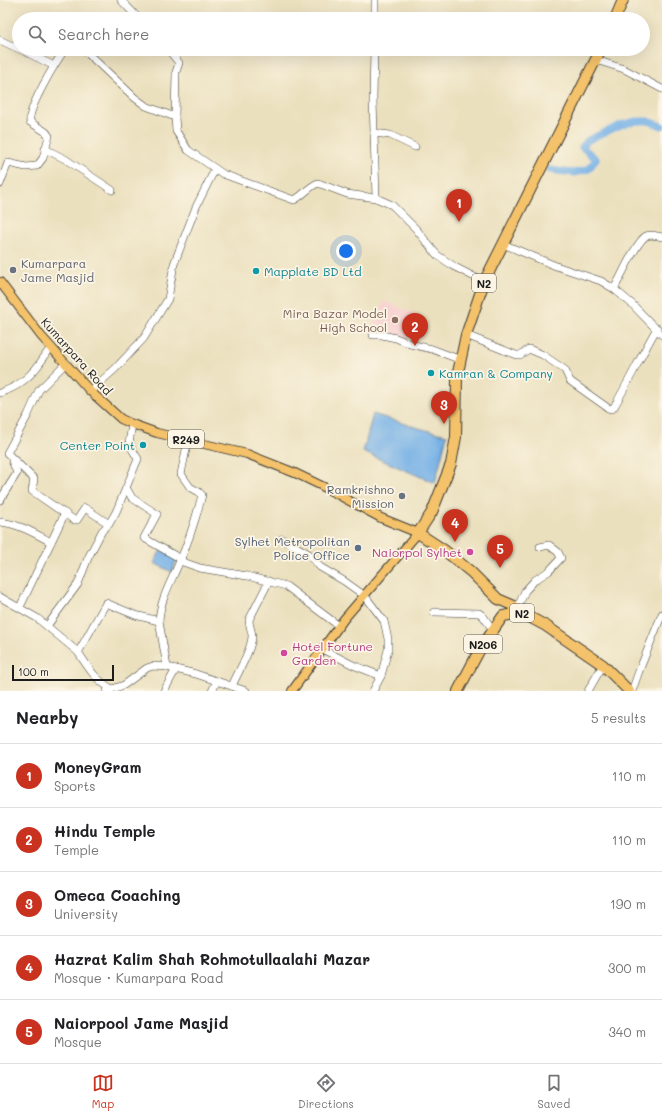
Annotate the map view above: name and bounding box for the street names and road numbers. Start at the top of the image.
road number: N2 [472,274,496,292]
street label: Kumarpara Road [38,314,116,398]
road number: R249 [168,430,204,448]
road number: N2 [510,604,534,622]
road number: N206 [464,635,502,653]

